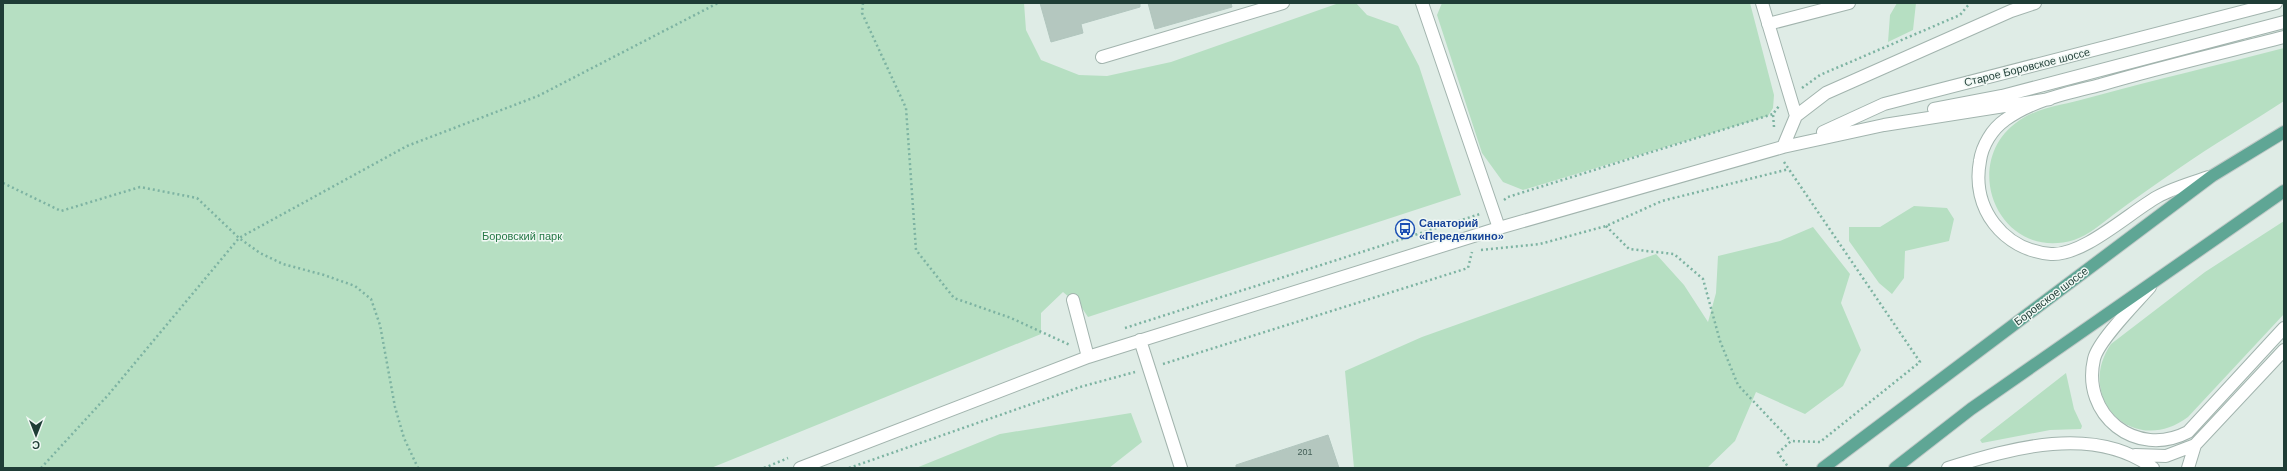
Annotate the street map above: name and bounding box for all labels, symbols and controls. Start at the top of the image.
street label: Старое Боровское шоссе [1963,46,2091,88]
place label: Санаторий «Переделкино» [1419,217,1504,242]
bus stop icon: Санаторий «Переделкино» [1394,218,1416,240]
park label: Боровский парк [482,230,562,242]
street label: Боровское шоссе [2012,264,2090,328]
north arrow [16,415,56,455]
text: С [32,439,40,451]
house number: 201 [1297,447,1313,457]

